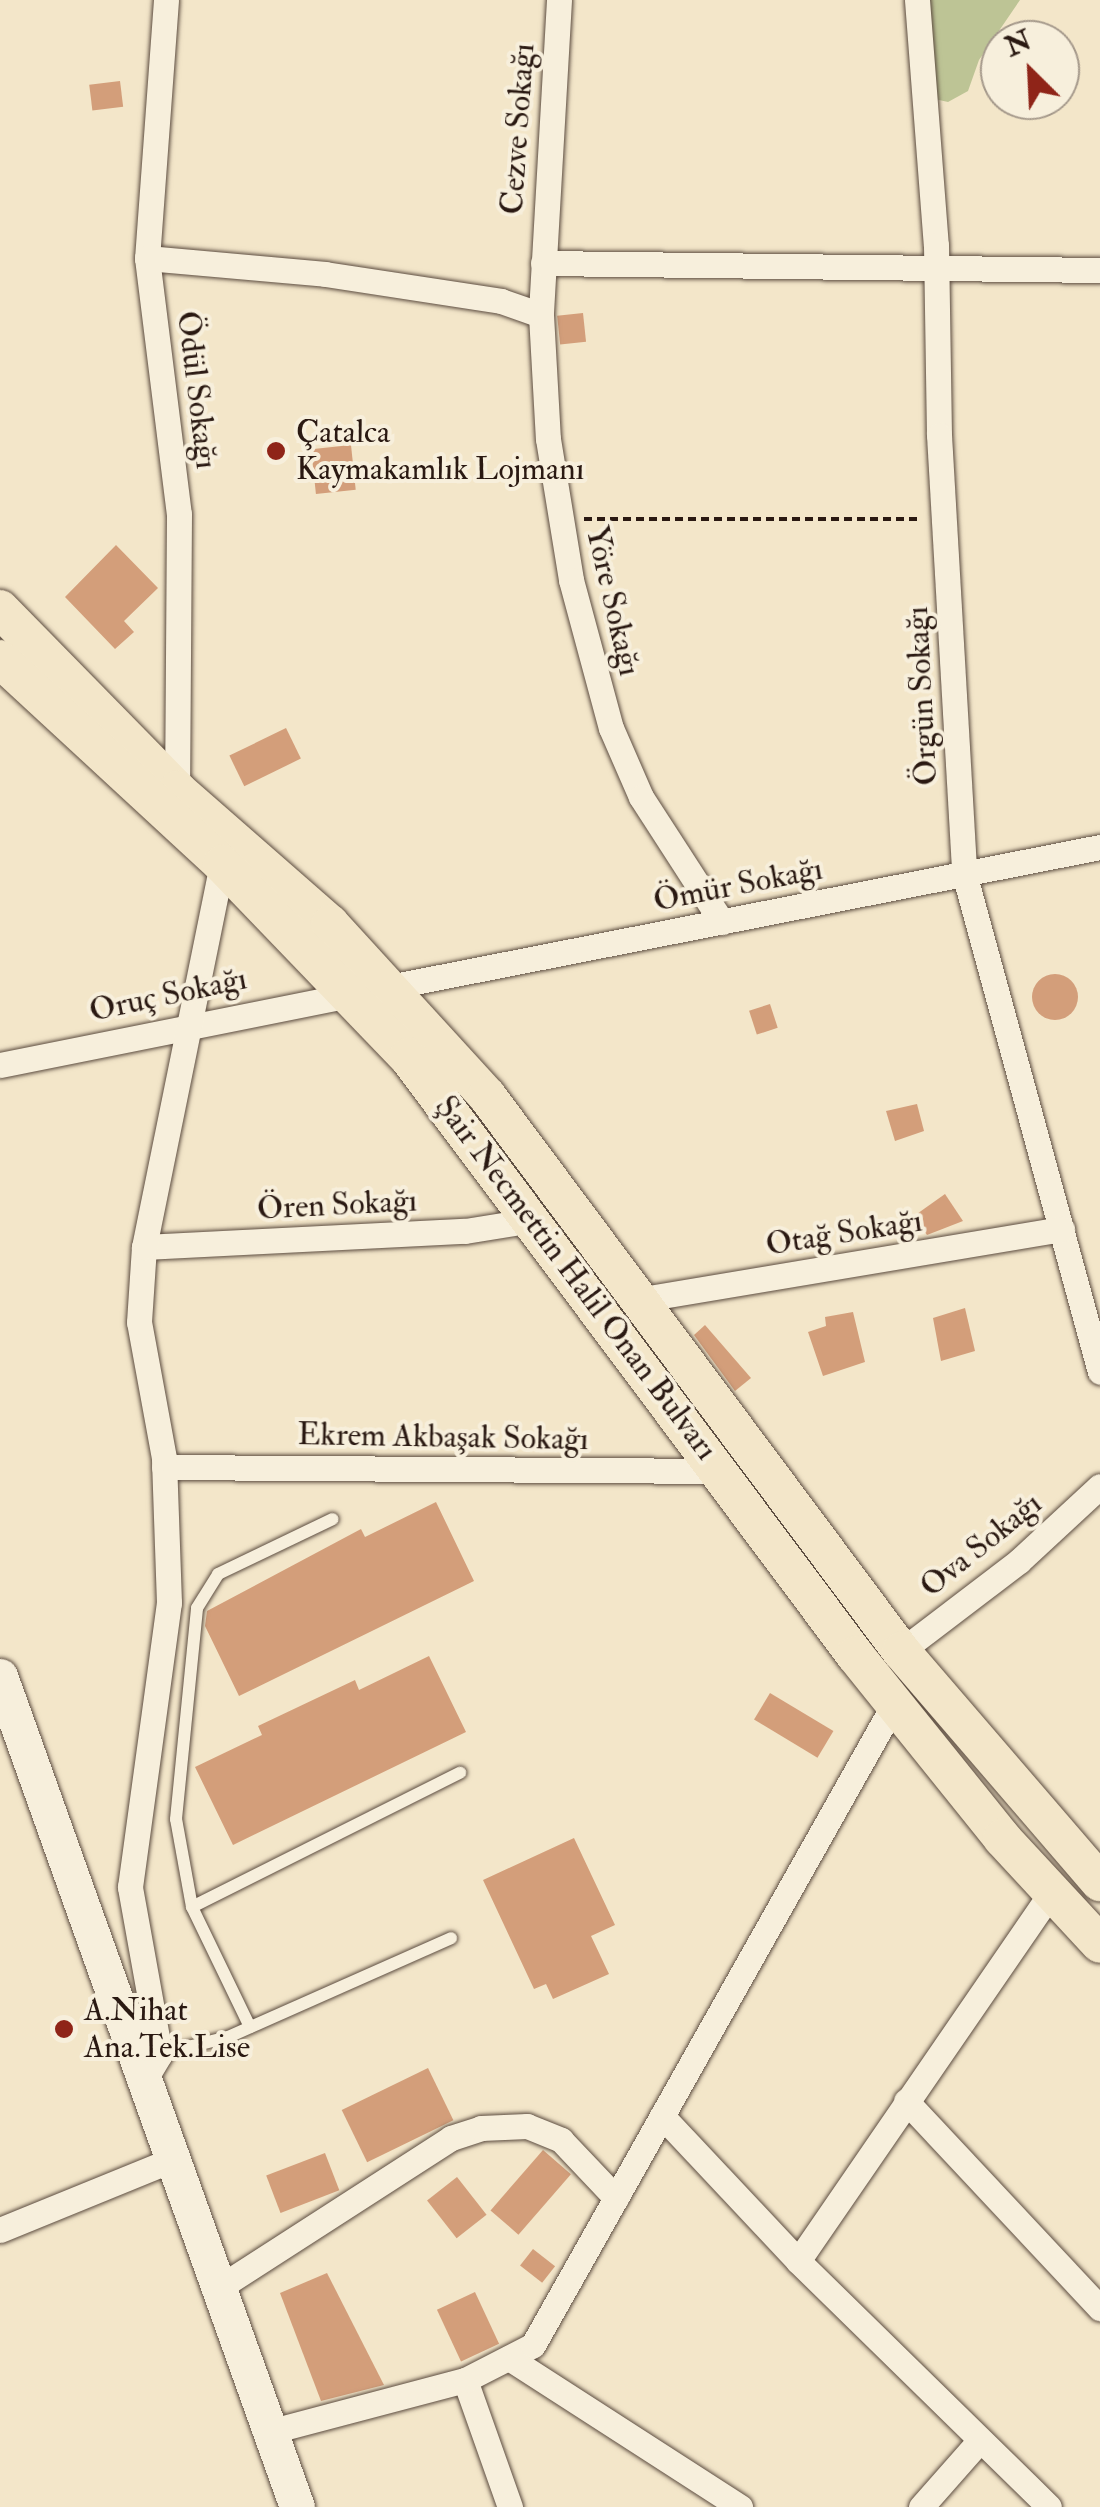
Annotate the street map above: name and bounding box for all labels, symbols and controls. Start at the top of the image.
north arrow [980,20,1080,120]
text: N [1000,23,1037,65]
street label: Cezve Sokağı [493,42,543,216]
street label: Ödül Sokağı [168,309,226,471]
place label: Çatalca Kaymakamlık Lojmanı [296,414,584,489]
marker: Çatalca Kaymakamlık Lojmanı [265,440,287,462]
street label: Yöre Sokağı [577,522,649,680]
street label: Örgün Sokağı [898,606,946,786]
street label: Ömür Sokağı [650,850,826,920]
street label: Oruç Sokağı [86,960,250,1030]
street label: Şair Necmettin Halil Onan Bulvarı [427,1088,725,1468]
street label: Ören Sokağı [256,1182,418,1228]
street label: Otağ Sokağı [763,1202,925,1264]
street label: Ekrem Akbaşak Sokağı [297,1415,589,1459]
street label: Ova Sokağı [913,1484,1049,1606]
place label: A.Nihat Ana.Tek.Lise [84,1992,250,2067]
marker: A.Nihat Ana.Tek.Lise [53,2018,75,2040]

